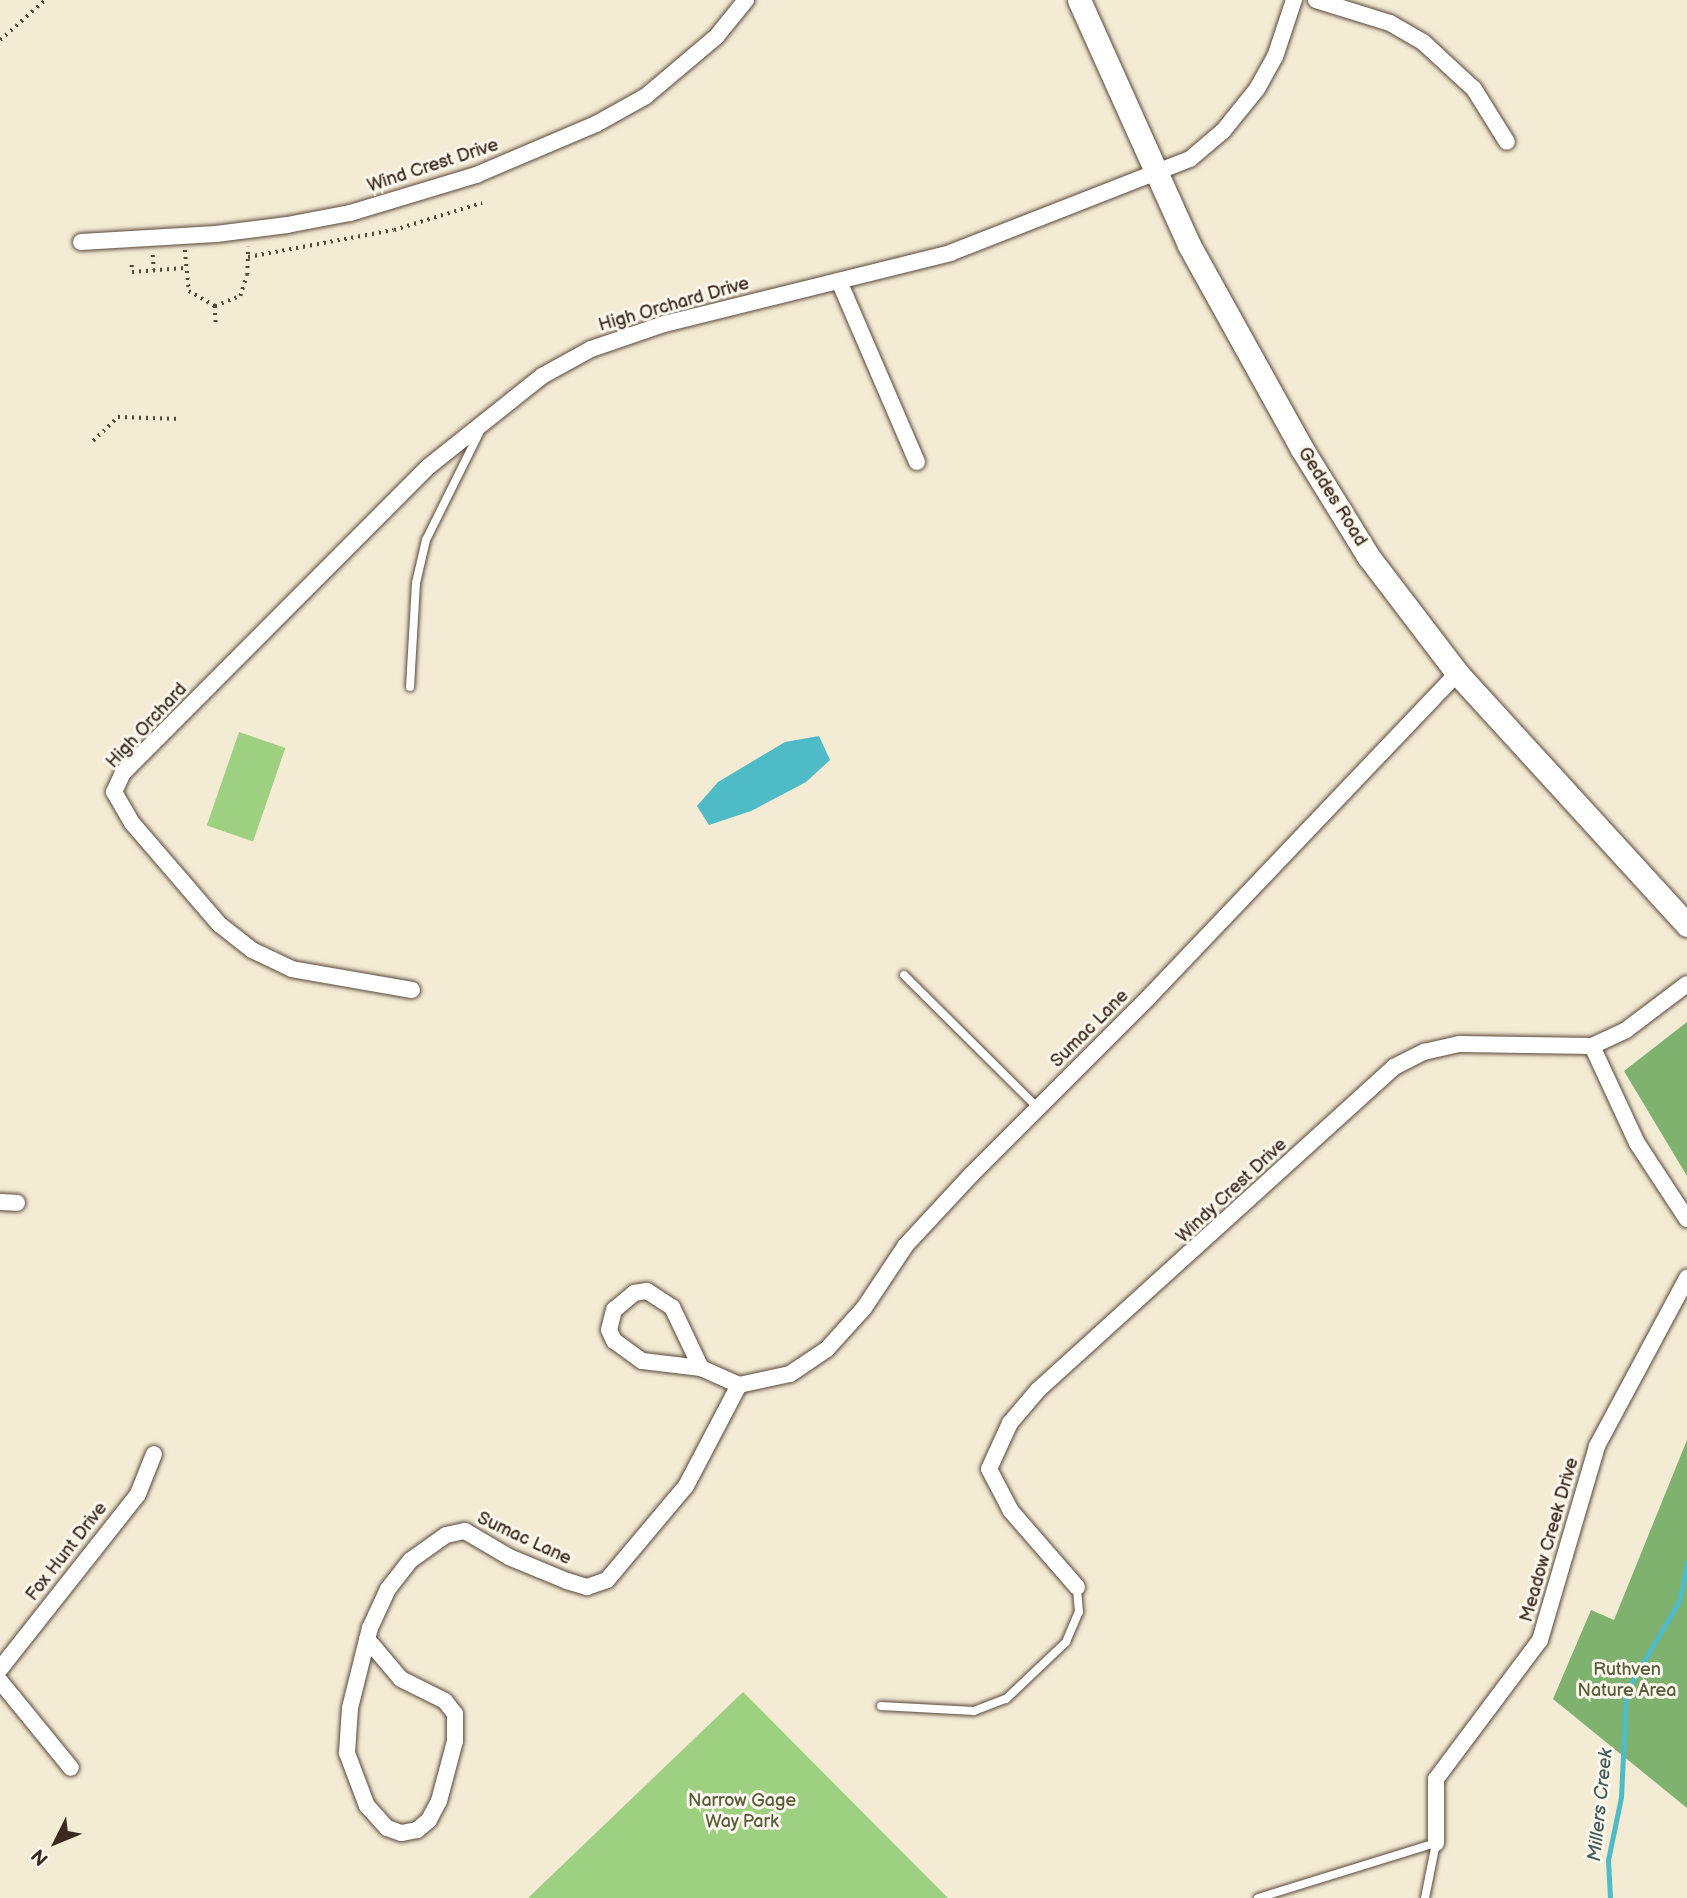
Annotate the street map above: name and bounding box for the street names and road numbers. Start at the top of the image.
street label: Wind Crest Drive [365,135,501,197]
street label: High Orchard Drive [596,273,752,337]
street label: Geddes Road [1293,443,1371,551]
street label: High Orchard [102,679,192,773]
street label: Sumac Lane [1047,986,1133,1072]
street label: Windy Crest Drive [1172,1134,1292,1248]
street label: Meadow Creek Drive [1516,1455,1584,1625]
street label: Fox Hunt Drive [22,1498,112,1606]
street label: Sumac Lane [474,1508,574,1570]

